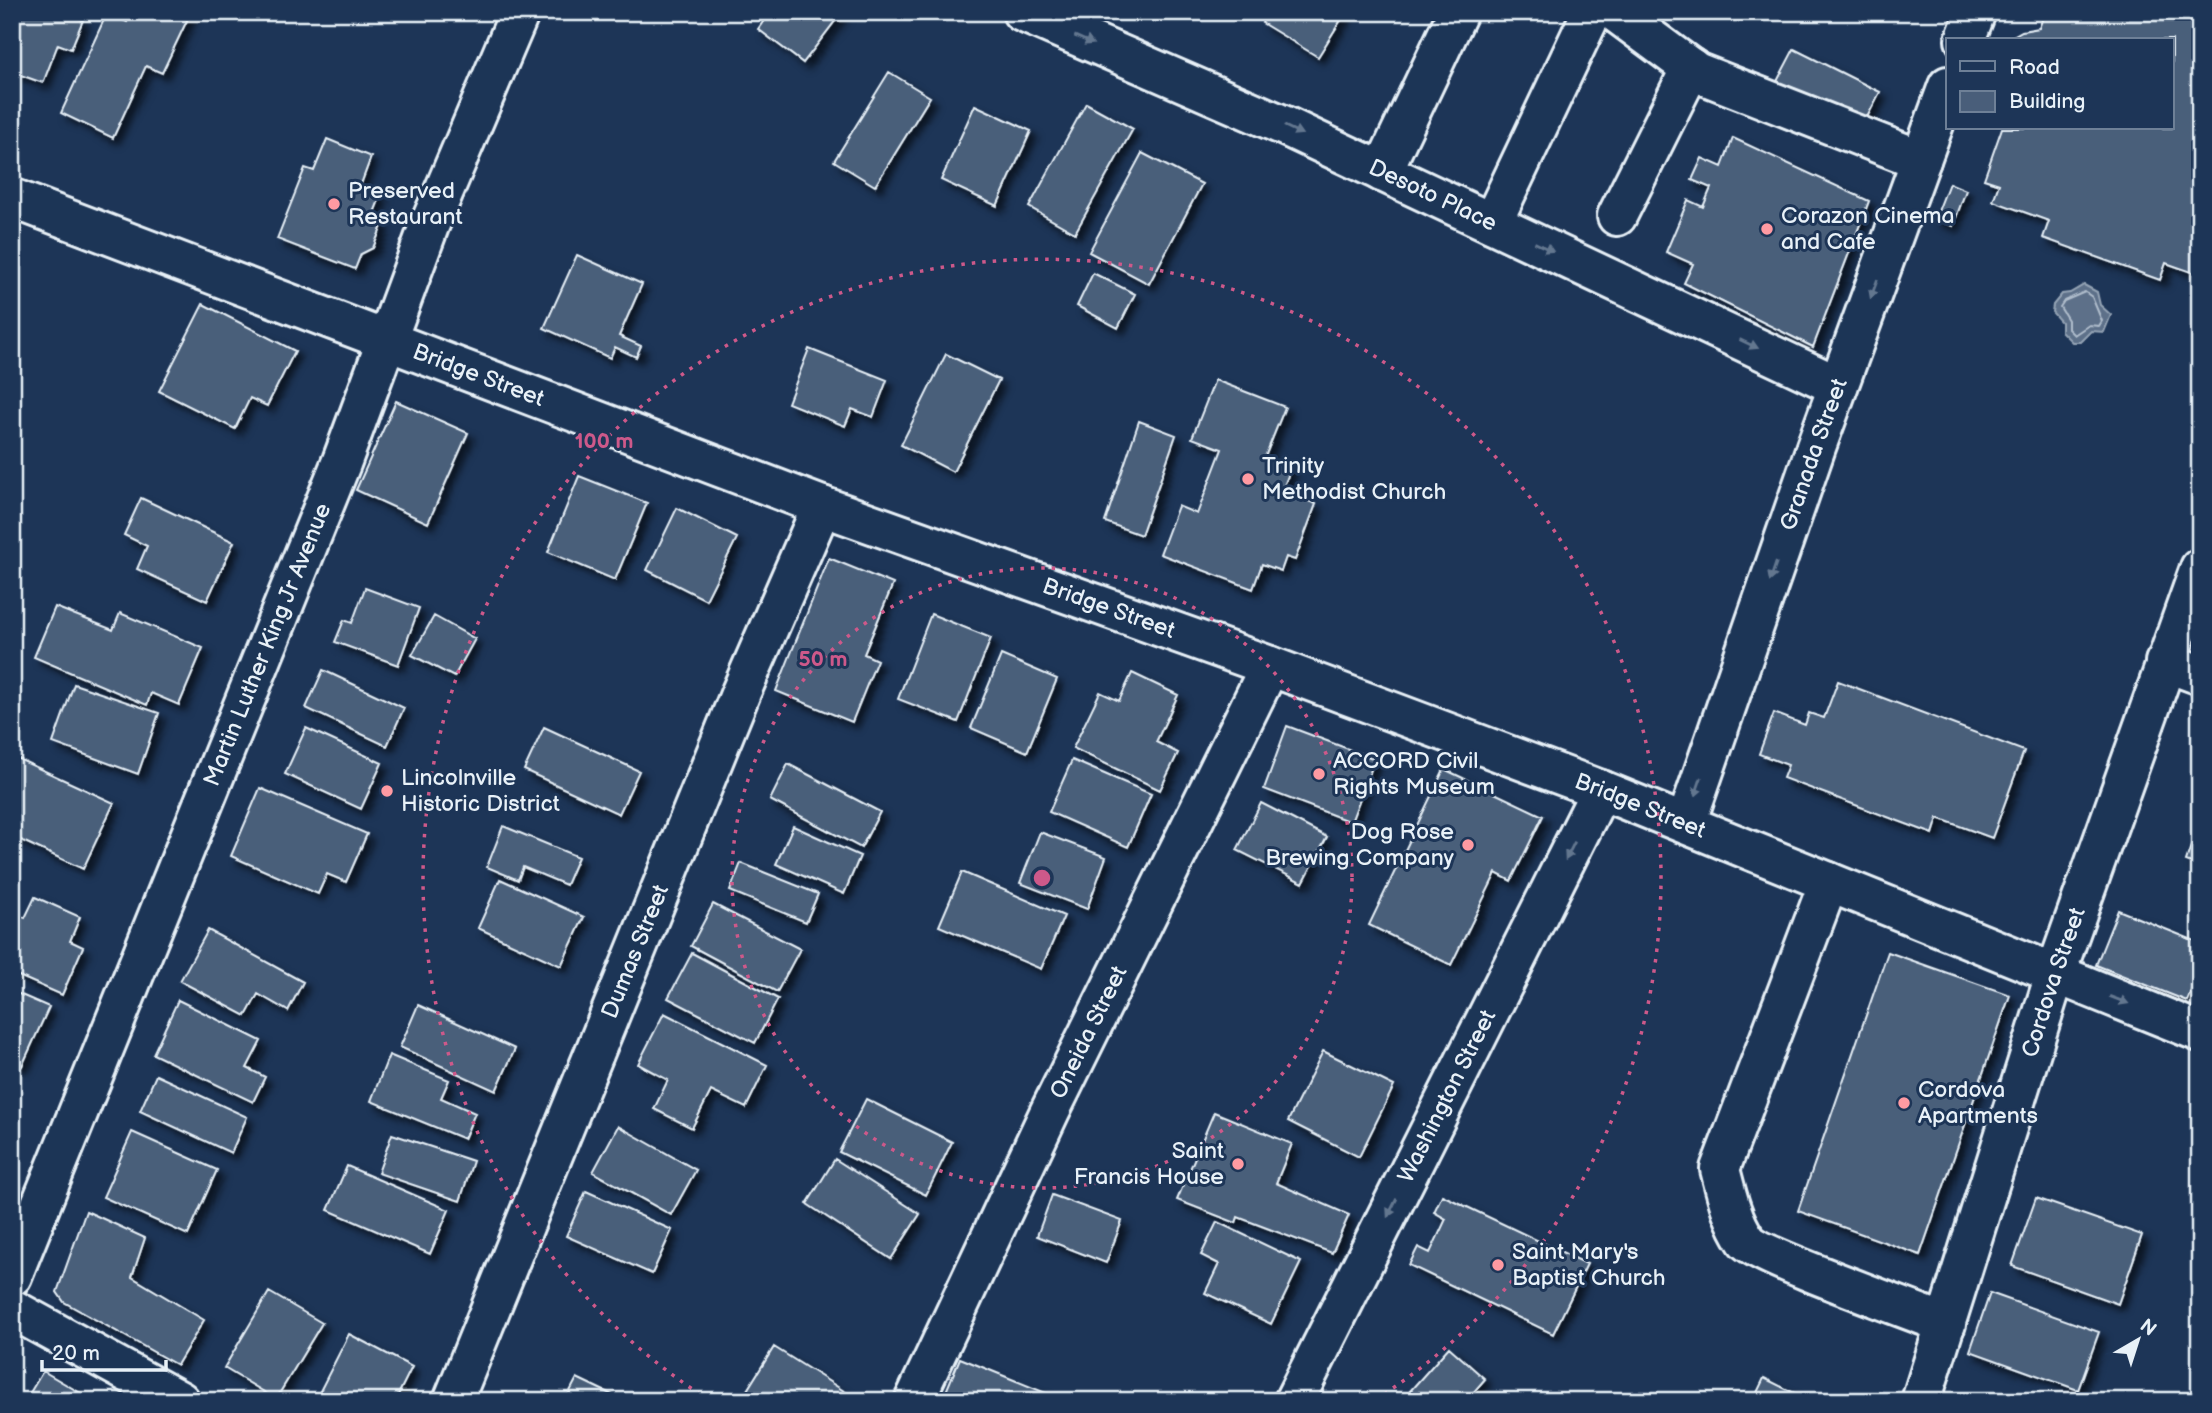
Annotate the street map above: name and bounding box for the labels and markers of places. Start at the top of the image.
place label: Preserved Restaurant [348,177,462,231]
marker: Preserved Restaurant [326,196,342,212]
place label: Corazon Cinema and Cafe [1781,202,1955,256]
marker: Corazon Cinema and Cafe [1759,221,1775,237]
place label: Trinity Methodist Church [1262,452,1446,506]
marker: Trinity Methodist Church [1240,471,1256,487]
place label: ACCORD Civil Rights Museum [1333,747,1495,801]
place label: Lincolnville Historic District [401,764,560,818]
marker: ACCORD Civil Rights Museum [1311,766,1327,782]
marker: Lincolnville Historic District [379,783,395,799]
place label: Dog Rose Brewing Company [1265,818,1455,872]
marker: Dog Rose Brewing Company [1460,837,1476,853]
centre of rings [1030,866,1054,890]
place label: Cordova Apartments [1918,1076,2038,1130]
marker: Cordova Apartments [1896,1095,1912,1111]
place label: Saint Francis House [1074,1137,1224,1191]
marker: Saint Francis House [1230,1156,1246,1172]
place label: Saint Mary's Baptist Church [1512,1238,1666,1292]
marker: Saint Mary's Baptist Church [1490,1257,1506,1273]

